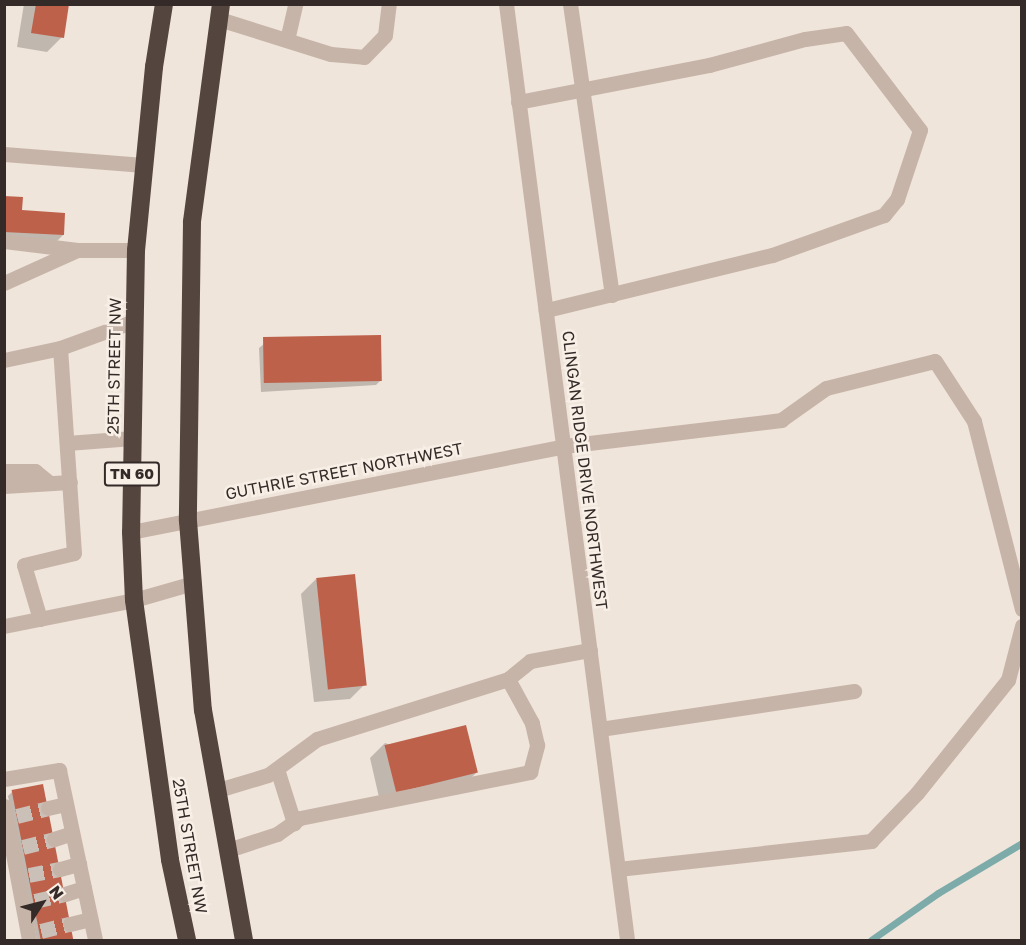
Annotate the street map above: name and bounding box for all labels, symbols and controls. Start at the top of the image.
street label: 25TH STREET NW [103,298,125,434]
street label: CLINGAN RIDGE DRIVE NORTHWEST [558,330,612,610]
street label: GUTHRIE STREET NORTHWEST [224,439,464,503]
road number: TN 60 [104,462,160,486]
street label: 25TH STREET NW [169,777,211,915]
north arrow [12,873,72,933]
text: N [45,882,68,903]

